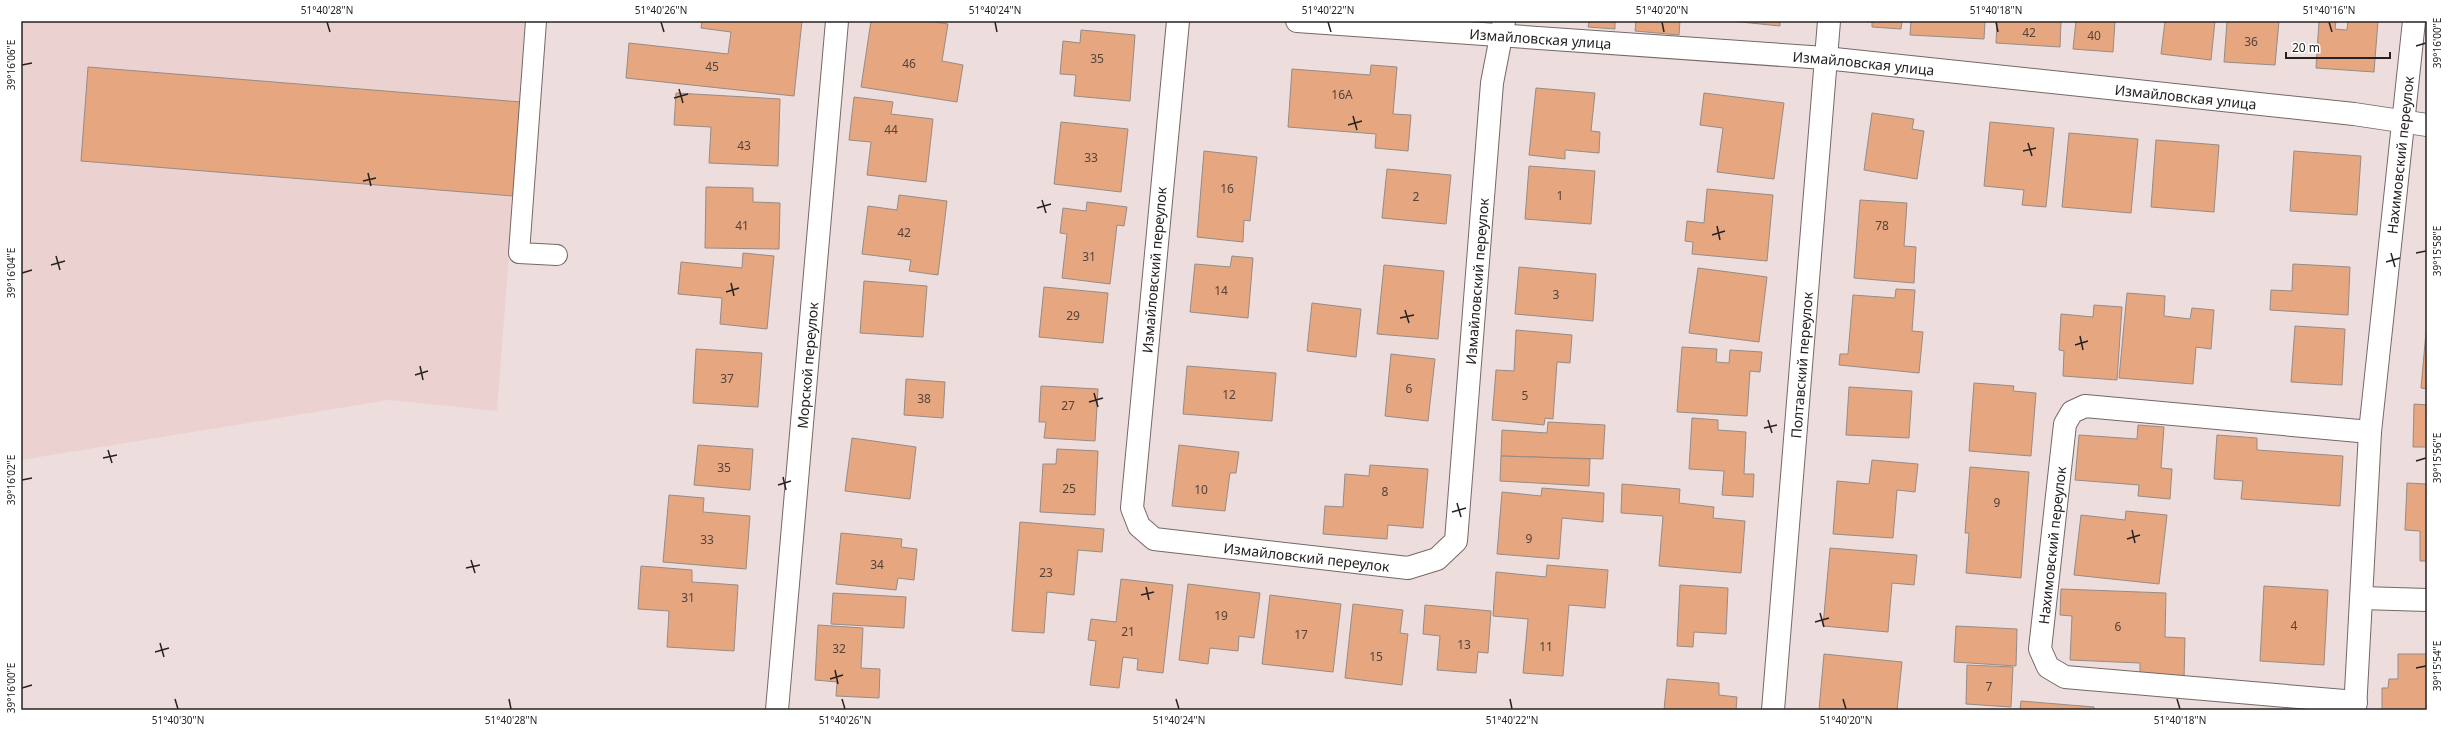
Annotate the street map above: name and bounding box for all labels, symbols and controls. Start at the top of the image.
text: 51°40'28"N [301,3,353,17]
text: 51°40'26"N [635,3,687,17]
text: 51°40'24"N [969,3,1021,17]
text: 51°40'22"N [1302,3,1354,17]
text: 51°40'20"N [1636,3,1688,17]
text: 51°40'18"N [1970,3,2022,17]
text: 51°40'16"N [2303,3,2355,17]
text: 39°16'00"E [2430,18,2444,68]
street label: Измайловская улица [1469,24,1612,53]
house number: 42 [2022,24,2036,41]
house number: 40 [2087,27,2101,44]
house number: 36 [2244,33,2258,50]
scale bar [2286,34,2390,60]
text: 20 m [2292,39,2320,56]
text: 39°16'06"E [4,40,18,90]
street label: Измайловская улица [1792,46,1935,79]
house number: 35 [1090,50,1104,67]
house number: 46 [902,55,916,72]
house number: 45 [705,58,719,75]
street label: Нахимовский переулок [2382,75,2418,235]
street label: Измайловская улица [2114,79,2258,113]
house number: 16А [1331,86,1353,103]
house number: 44 [884,121,898,138]
house number: 43 [737,137,751,154]
house number: 33 [1084,149,1098,166]
house number: 16 [1220,180,1234,197]
street label: Измайловский переулок [1137,186,1171,354]
house number: 1 [1557,187,1563,204]
house number: 2 [1413,188,1420,205]
street label: Измайловский переулок [1460,197,1492,365]
house number: 41 [735,217,749,234]
house number: 78 [1875,217,1889,234]
house number: 42 [897,224,911,241]
text: 39°15'58"E [2430,226,2444,276]
text: 39°16'04"E [4,248,18,298]
house number: 31 [1082,248,1096,265]
house number: 14 [1214,282,1228,299]
house number: 3 [1553,286,1560,303]
street label: Полтавский переулок [1786,291,1816,439]
street label: Морской переулок [792,301,822,429]
house number: 29 [1066,307,1080,324]
house number: 37 [720,370,734,387]
house number: 6 [1406,380,1413,397]
house number: 12 [1222,386,1236,403]
house number: 5 [1522,387,1529,404]
house number: 38 [917,390,931,407]
house number: 27 [1061,397,1075,414]
text: 39°15'56"E [2430,433,2444,483]
text: 39°16'02"E [4,455,18,505]
house number: 35 [717,459,731,476]
street label: Нахимовский переулок [2033,465,2070,625]
house number: 25 [1062,480,1076,497]
house number: 10 [1194,481,1208,498]
house number: 8 [1382,483,1389,500]
house number: 9 [1994,494,2001,511]
house number: 9 [1526,530,1533,547]
house number: 33 [700,531,714,548]
street label: Измайловский переулок [1223,538,1391,575]
house number: 34 [870,556,884,573]
house number: 23 [1039,564,1053,581]
house number: 31 [681,589,695,606]
house number: 19 [1214,607,1228,624]
house number: 4 [2291,617,2298,634]
house number: 6 [2115,618,2122,635]
house number: 21 [1121,623,1135,640]
house number: 17 [1294,626,1308,643]
house number: 13 [1457,636,1471,653]
house number: 11 [1539,638,1553,655]
house number: 32 [832,640,846,657]
text: 39°15'54"E [2430,641,2444,691]
house number: 15 [1369,648,1383,665]
text: 39°16'00"E [4,663,18,713]
house number: 7 [1986,678,1993,695]
text: 51°40'30"N [152,713,204,727]
text: 51°40'28"N [485,713,537,727]
text: 51°40'26"N [819,713,871,727]
text: 51°40'24"N [1153,713,1205,727]
text: 51°40'22"N [1486,713,1538,727]
text: 51°40'20"N [1820,713,1872,727]
text: 51°40'18"N [2154,713,2206,727]

